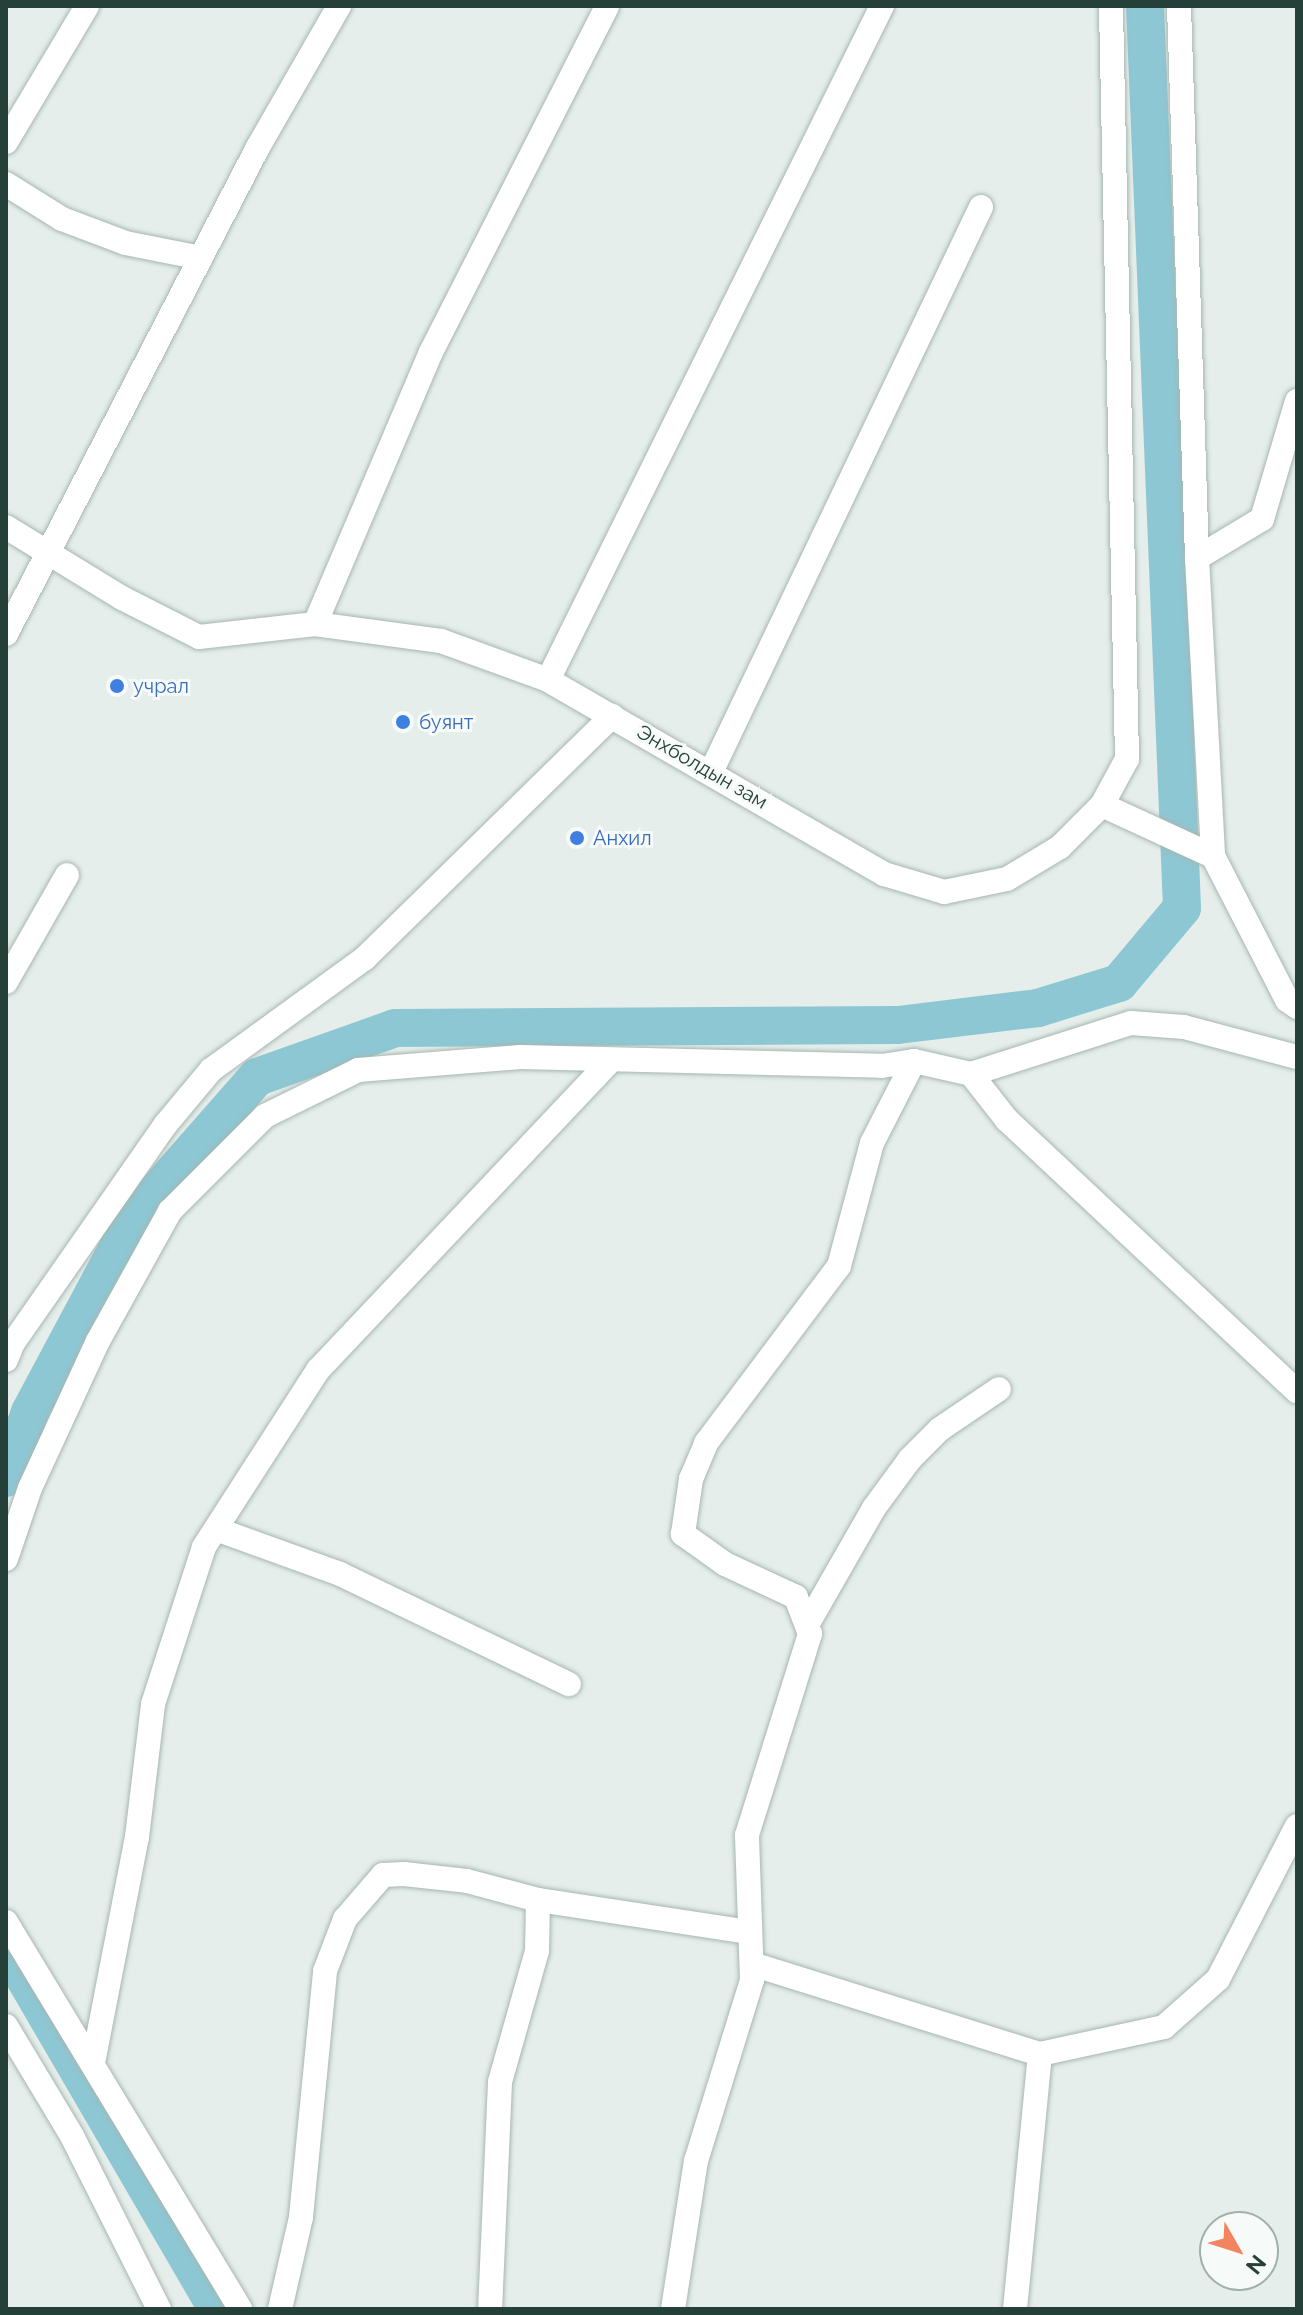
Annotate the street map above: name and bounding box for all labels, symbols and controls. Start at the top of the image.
place label: учрал [133,674,189,698]
marker: учрал [108,677,126,695]
place label: буянт [419,710,473,734]
marker: буянт [394,713,412,731]
street label: Энхболдын зам [632,720,772,814]
place label: Анхил [593,826,652,850]
marker: Анхил [568,829,586,847]
north arrow [1199,2211,1279,2291]
text: N [1241,2250,1271,2280]

